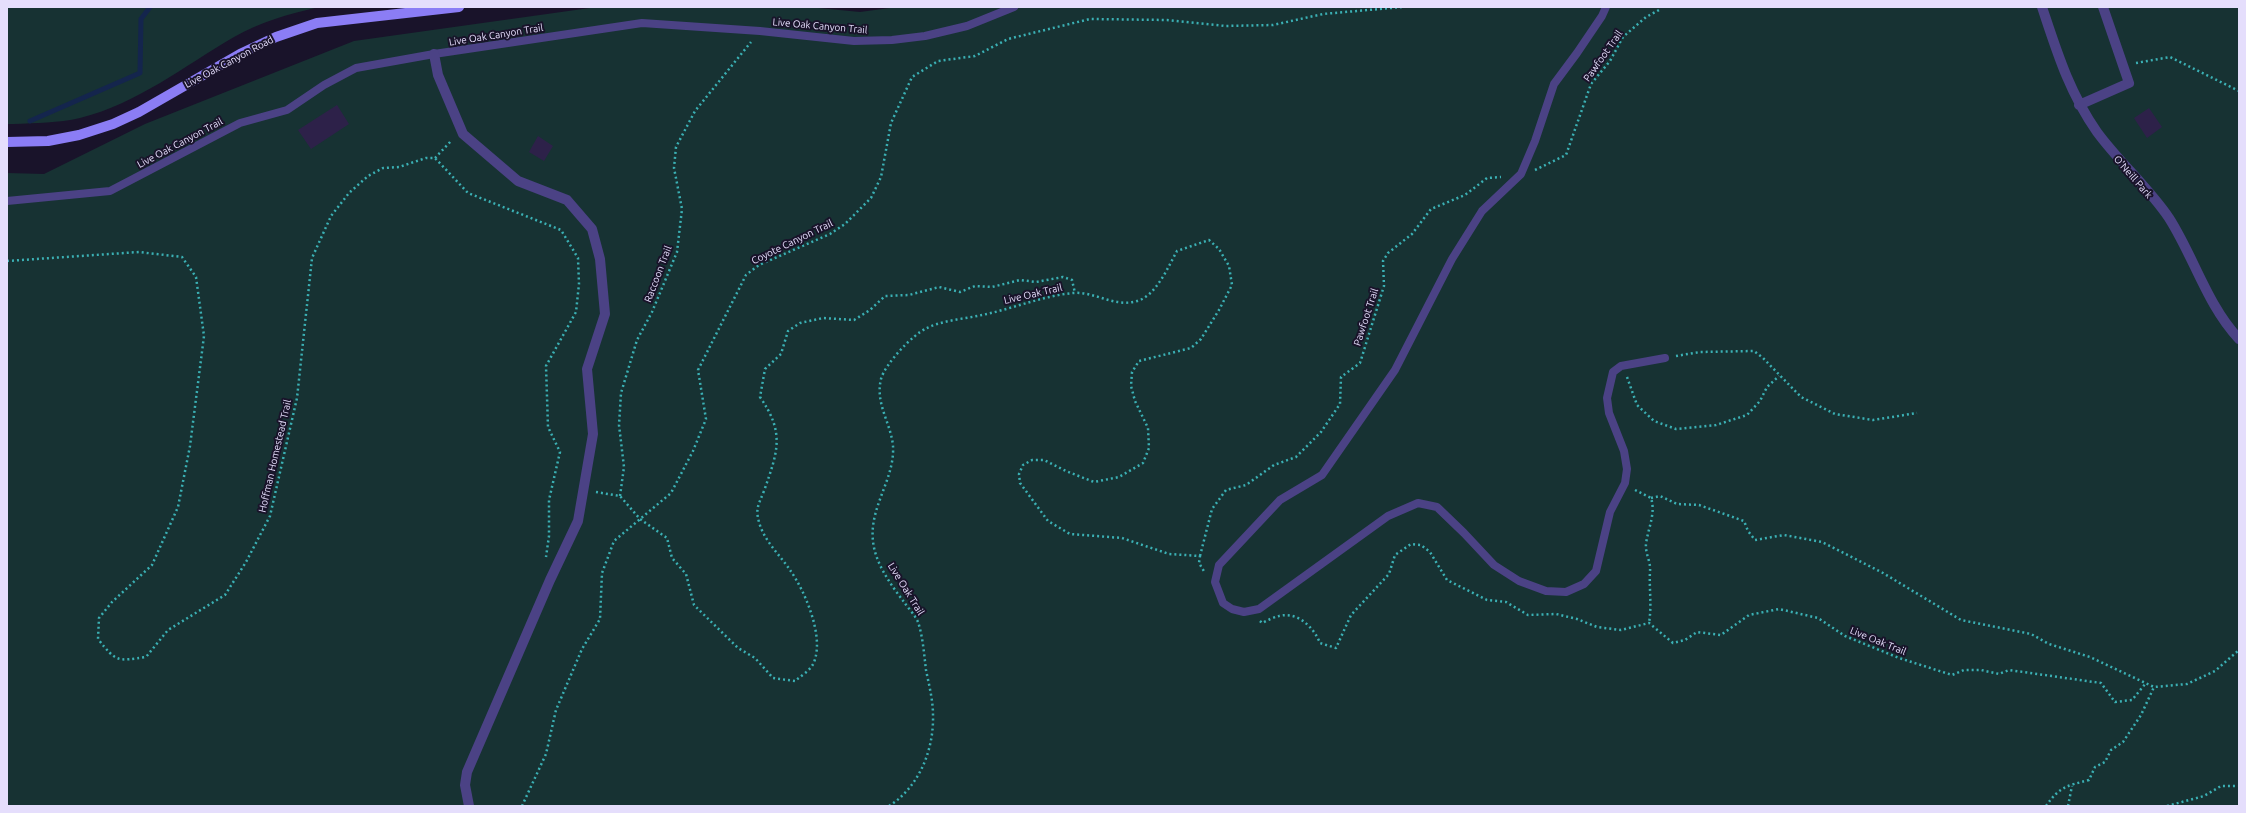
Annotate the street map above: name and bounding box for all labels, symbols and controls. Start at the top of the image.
street label: Live Oak Canyon Trail [772,16,868,36]
street label: Live Oak Canyon Trail [448,22,544,48]
street label: Pawfoot Trail [1581,28,1625,84]
street label: Live Oak Canyon Road [182,33,276,91]
street label: Live Oak Canyon Trail [135,115,225,171]
street label: O'Neill Park [2111,153,2155,201]
street label: Coyote Canyon Trail [749,217,835,267]
street label: Raccoon Trail [642,244,674,304]
street label: Live Oak Trail [1003,281,1063,307]
street label: Pawfoot Trail [1351,287,1381,347]
street label: Hoffman Homestead Trail [256,398,294,514]
street label: Live Oak Trail [885,561,927,617]
street label: Live Oak Trail [1848,624,1908,658]

